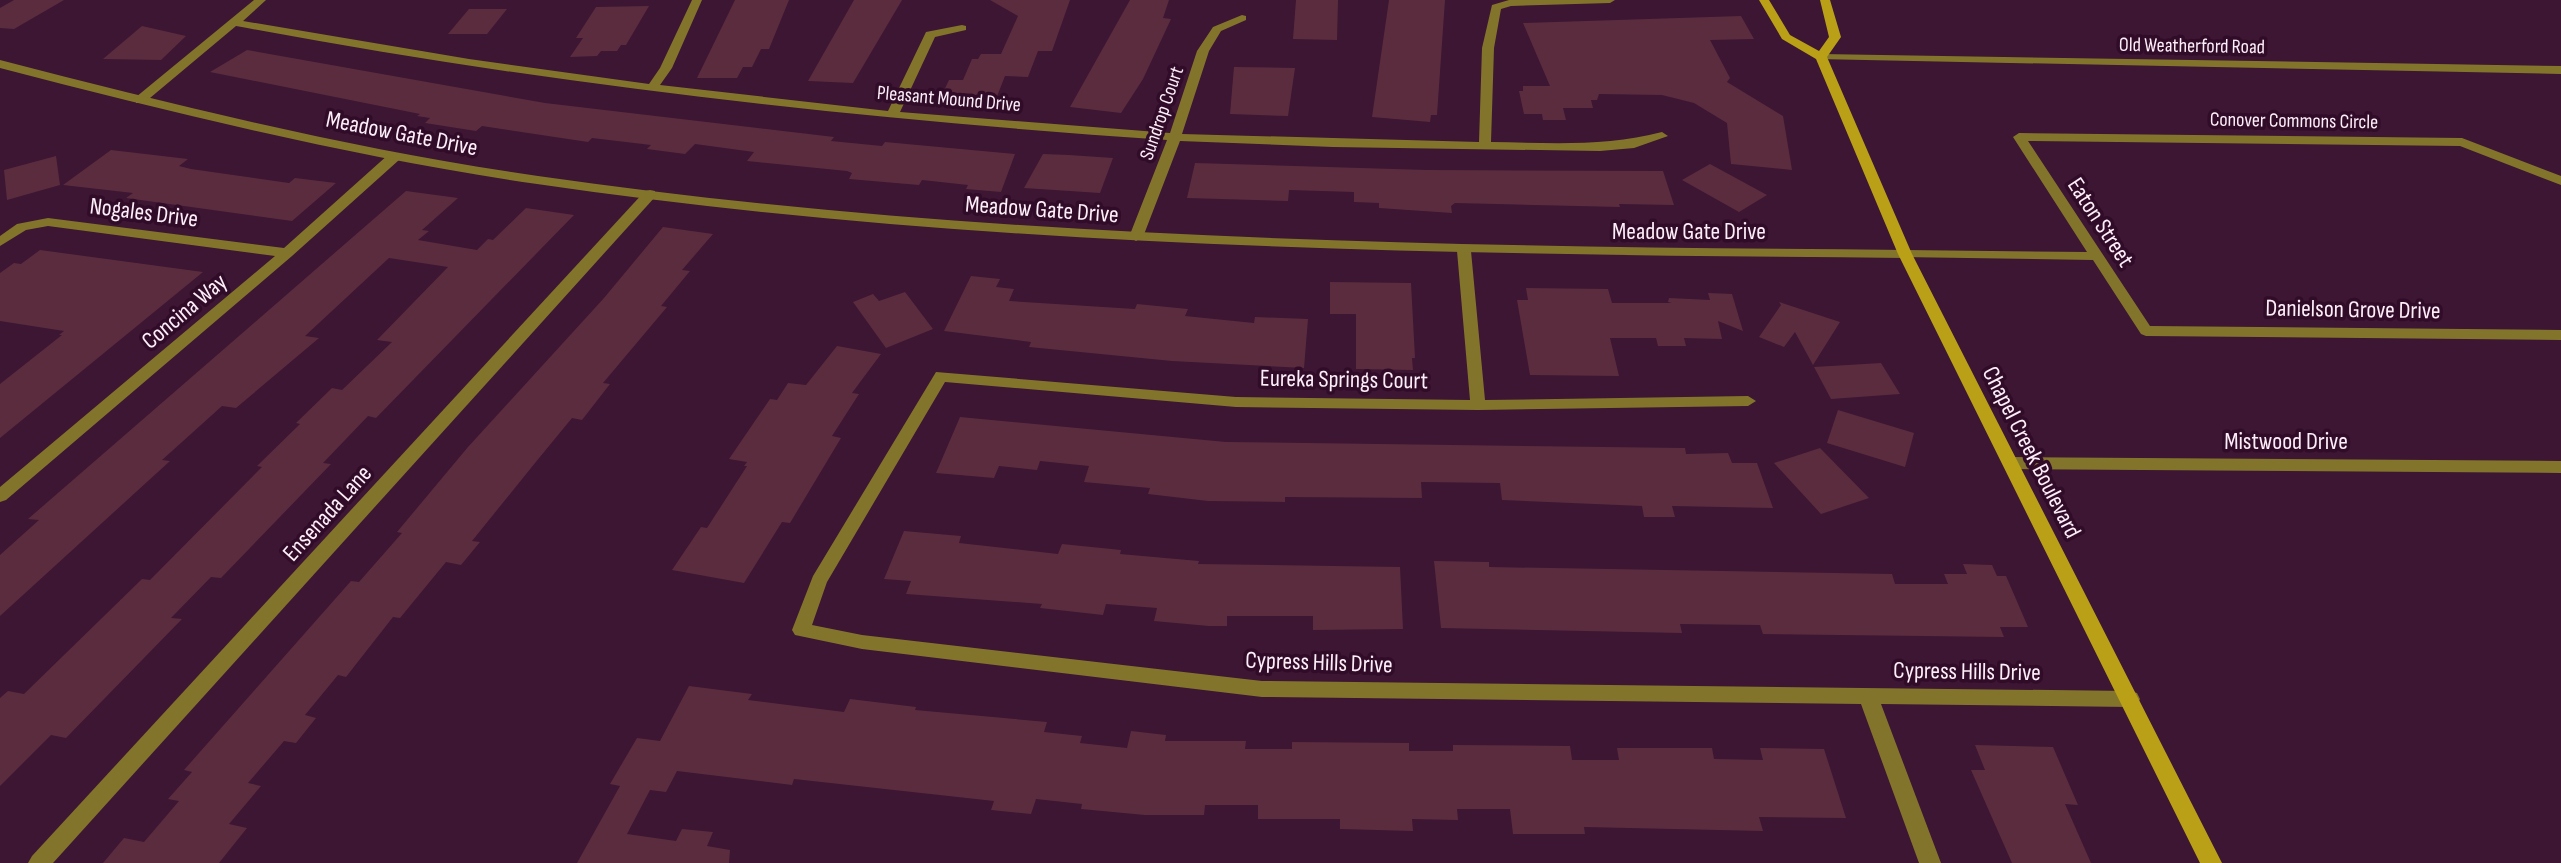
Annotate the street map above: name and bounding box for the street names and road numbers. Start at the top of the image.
street label: Old Weatherford Road [2119,33,2265,59]
street label: Sundrop Court [1135,63,1189,163]
street label: Pleasant Mound Drive [876,81,1022,117]
street label: Meadow Gate Drive [324,105,480,162]
street label: Conover Commons Circle [2210,108,2378,134]
street label: Eaton Street [2061,172,2140,272]
street label: Meadow Gate Drive [964,190,1120,229]
street label: Nogales Drive [88,191,200,234]
street label: Meadow Gate Drive [1612,217,1766,246]
street label: Concina Way [136,267,233,355]
street label: Danielson Grove Drive [2265,293,2441,326]
street label: Chapel Creek Boulevard [1976,362,2087,543]
street label: Eureka Springs Court [1260,364,1428,395]
street label: Mistwood Drive [2224,427,2348,456]
street label: Ensenada Lane [277,459,378,567]
street label: Cypress Hills Drive [1245,645,1393,680]
street label: Cypress Hills Drive [1893,656,2041,687]

